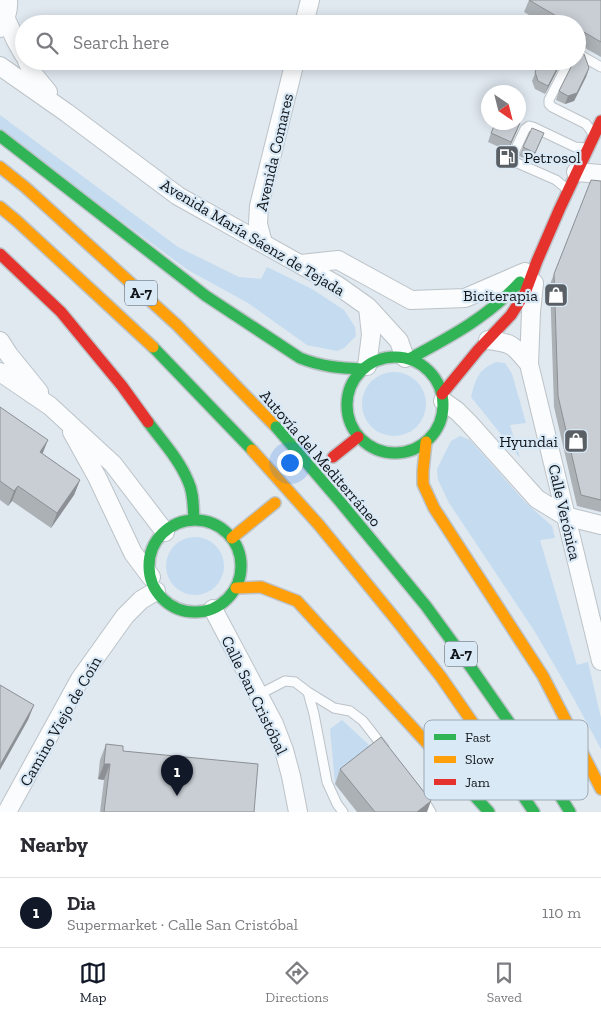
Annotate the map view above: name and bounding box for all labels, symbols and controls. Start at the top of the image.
search box [15,15,586,70]
icon: search [33,29,61,57]
text: Search here [73,31,169,54]
north arrow [481,85,526,130]
street label: Avenida Comares [252,91,297,213]
fuel station icon: Petrosol [494,144,520,170]
place label: Petrosol [524,148,581,167]
street label: Avenida María Sáenz de Tejada [157,175,348,300]
road number: A-7 [125,280,157,306]
shop icon: Biciterapia [543,282,569,308]
place label: Biciterapia [463,286,538,305]
street label: Autovía del Mediterráneo [256,386,385,531]
shop icon: Hyundai [563,428,589,454]
place label: Hyundai [499,432,559,451]
your location [277,450,303,476]
street label: Calle Verónica [544,462,585,562]
street label: Calle San Cristóbal [218,633,292,758]
road number: A-7 [445,642,477,666]
street label: Camino Viejo de Coín [15,652,106,790]
legend [424,720,588,800]
text: Fast [465,729,492,746]
text: Slow [465,751,494,768]
pin: 1 [161,755,193,796]
text: Jam [465,774,490,791]
text: Nearby [20,832,88,857]
text: Dia [67,892,96,915]
text: 1 [33,903,39,922]
text: 110 m [542,903,581,922]
text: Supermarket · Calle San Cristóbal [67,915,298,934]
tab: Map [79,959,107,1006]
tab: Directions [265,959,329,1006]
tab: Saved [487,959,522,1006]

